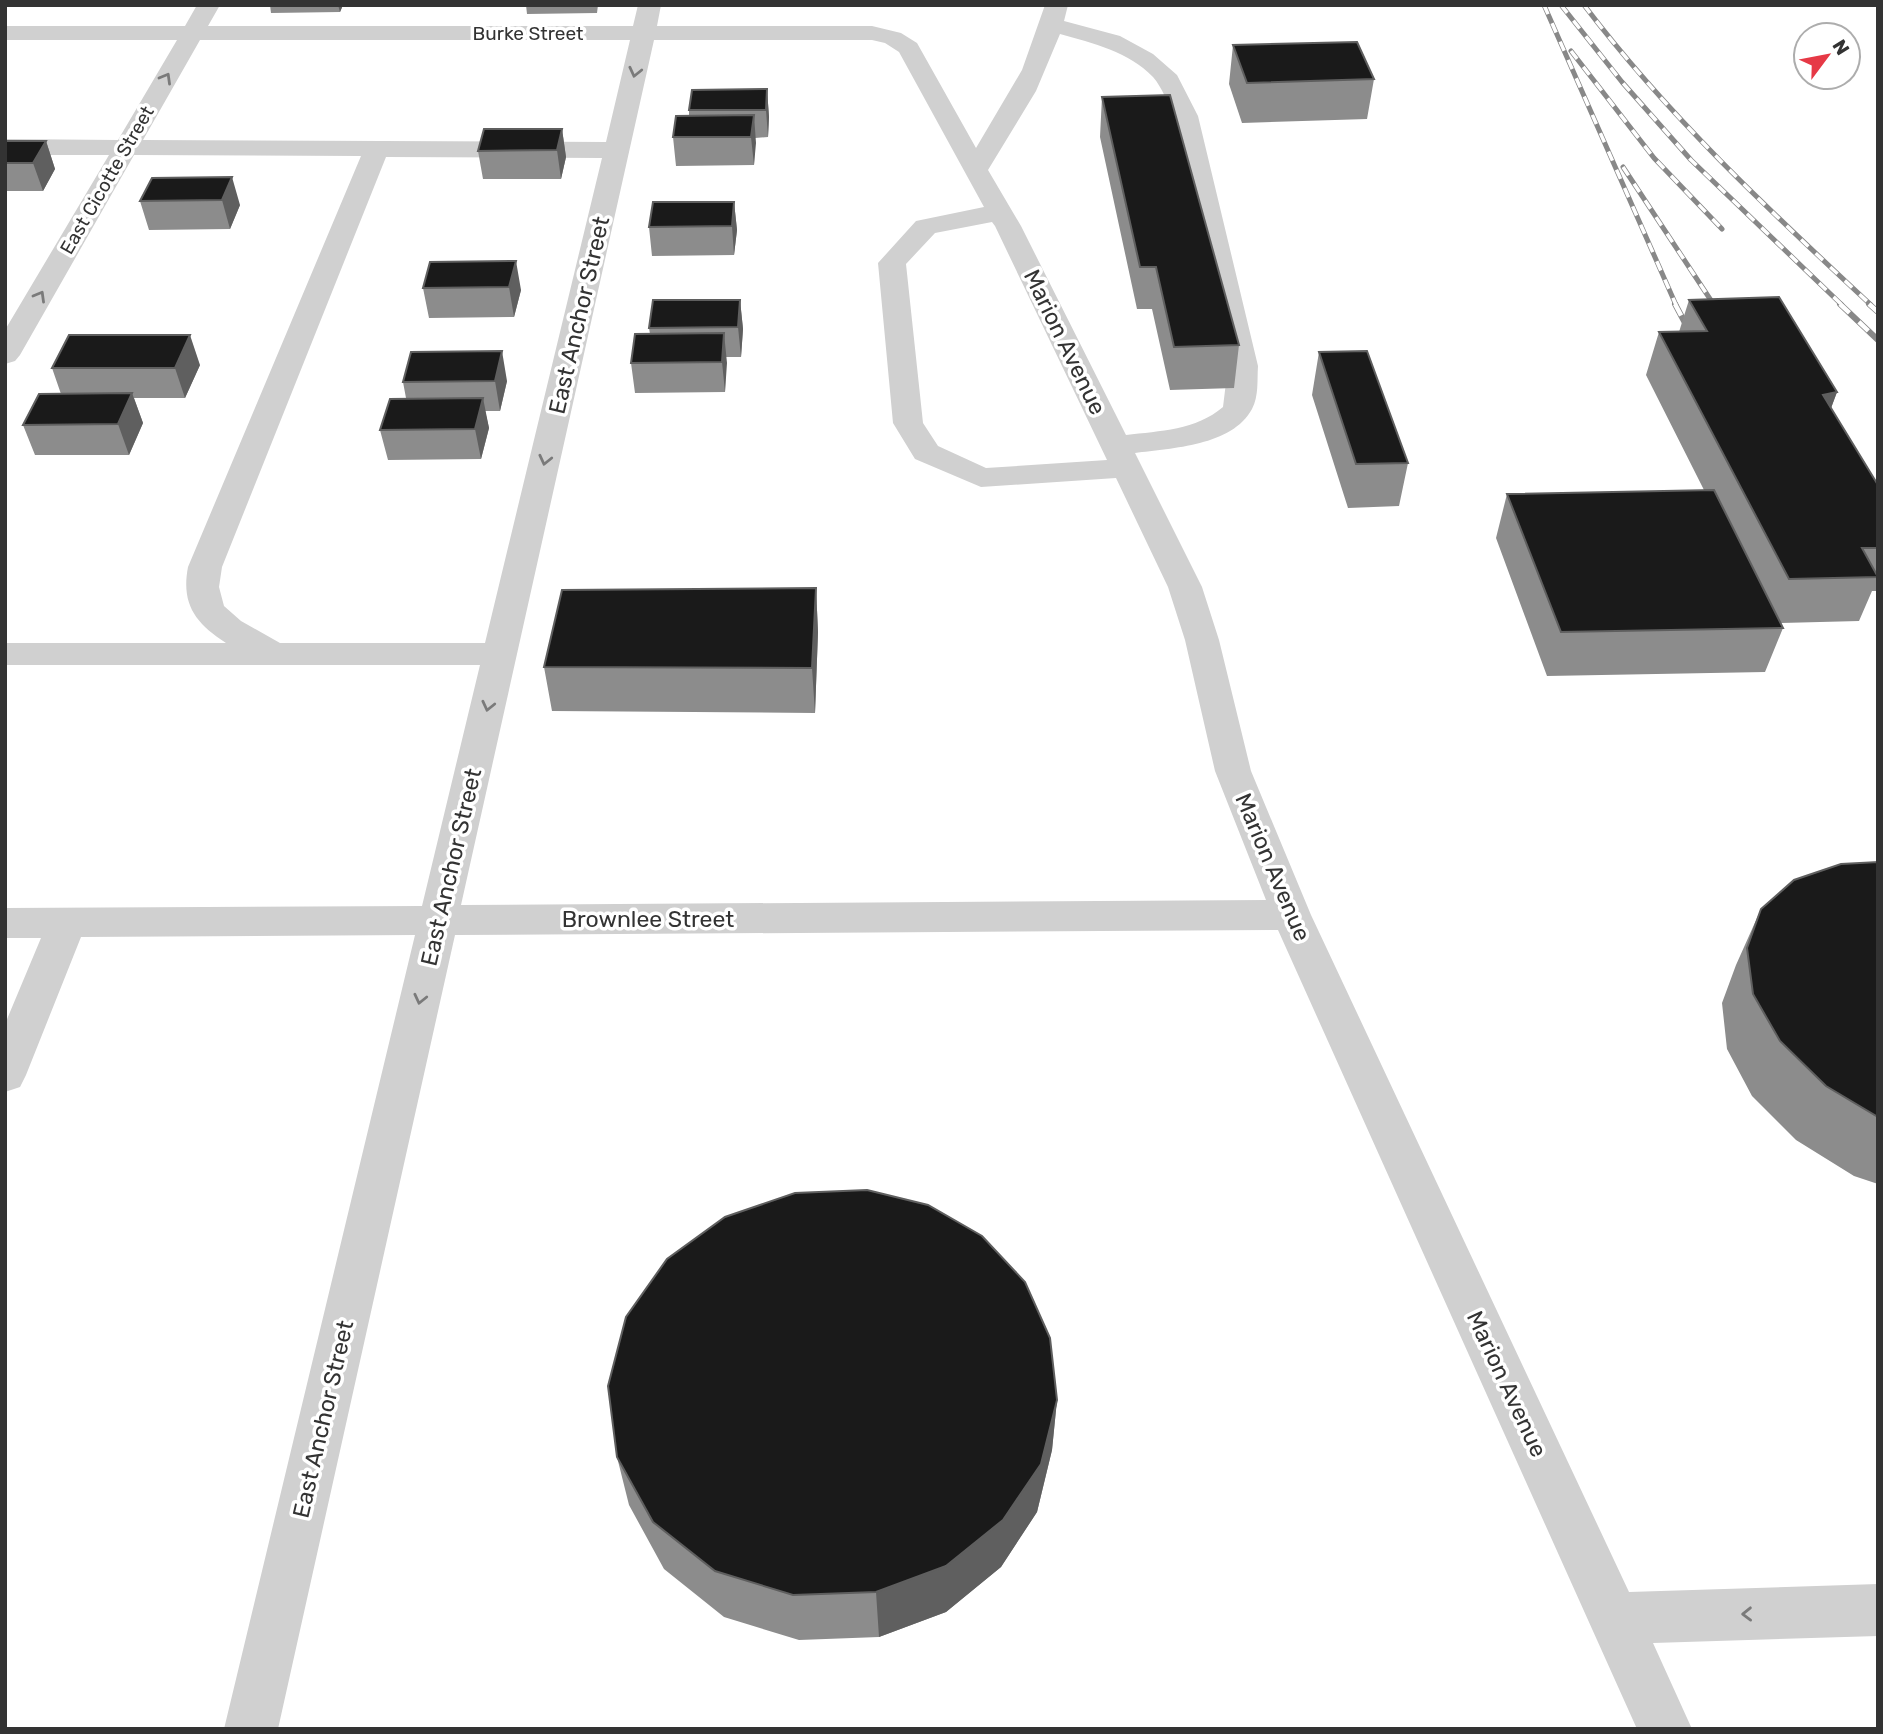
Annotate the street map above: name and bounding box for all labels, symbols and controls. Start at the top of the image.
north arrow [1792,21,1862,91]
street label: Burke Street [473,22,584,45]
text: N [1828,35,1854,59]
one-way arrow [629,66,643,78]
one-way arrow [158,72,171,85]
street label: East Cicotte Street [55,101,159,258]
street label: East Anchor Street [543,213,615,417]
street label: Marion Avenue [1018,265,1112,419]
one-way arrow [31,290,44,303]
one-way arrow [539,454,553,466]
one-way arrow [482,700,496,712]
street label: East Anchor Street [415,765,487,969]
street label: Marion Avenue [1229,789,1317,945]
street label: Brownlee Street [562,905,734,933]
one-way arrow [414,993,429,1005]
street label: Marion Avenue [1461,1306,1553,1462]
street label: East Anchor Street [287,1317,359,1521]
one-way arrow [1742,1607,1753,1622]

